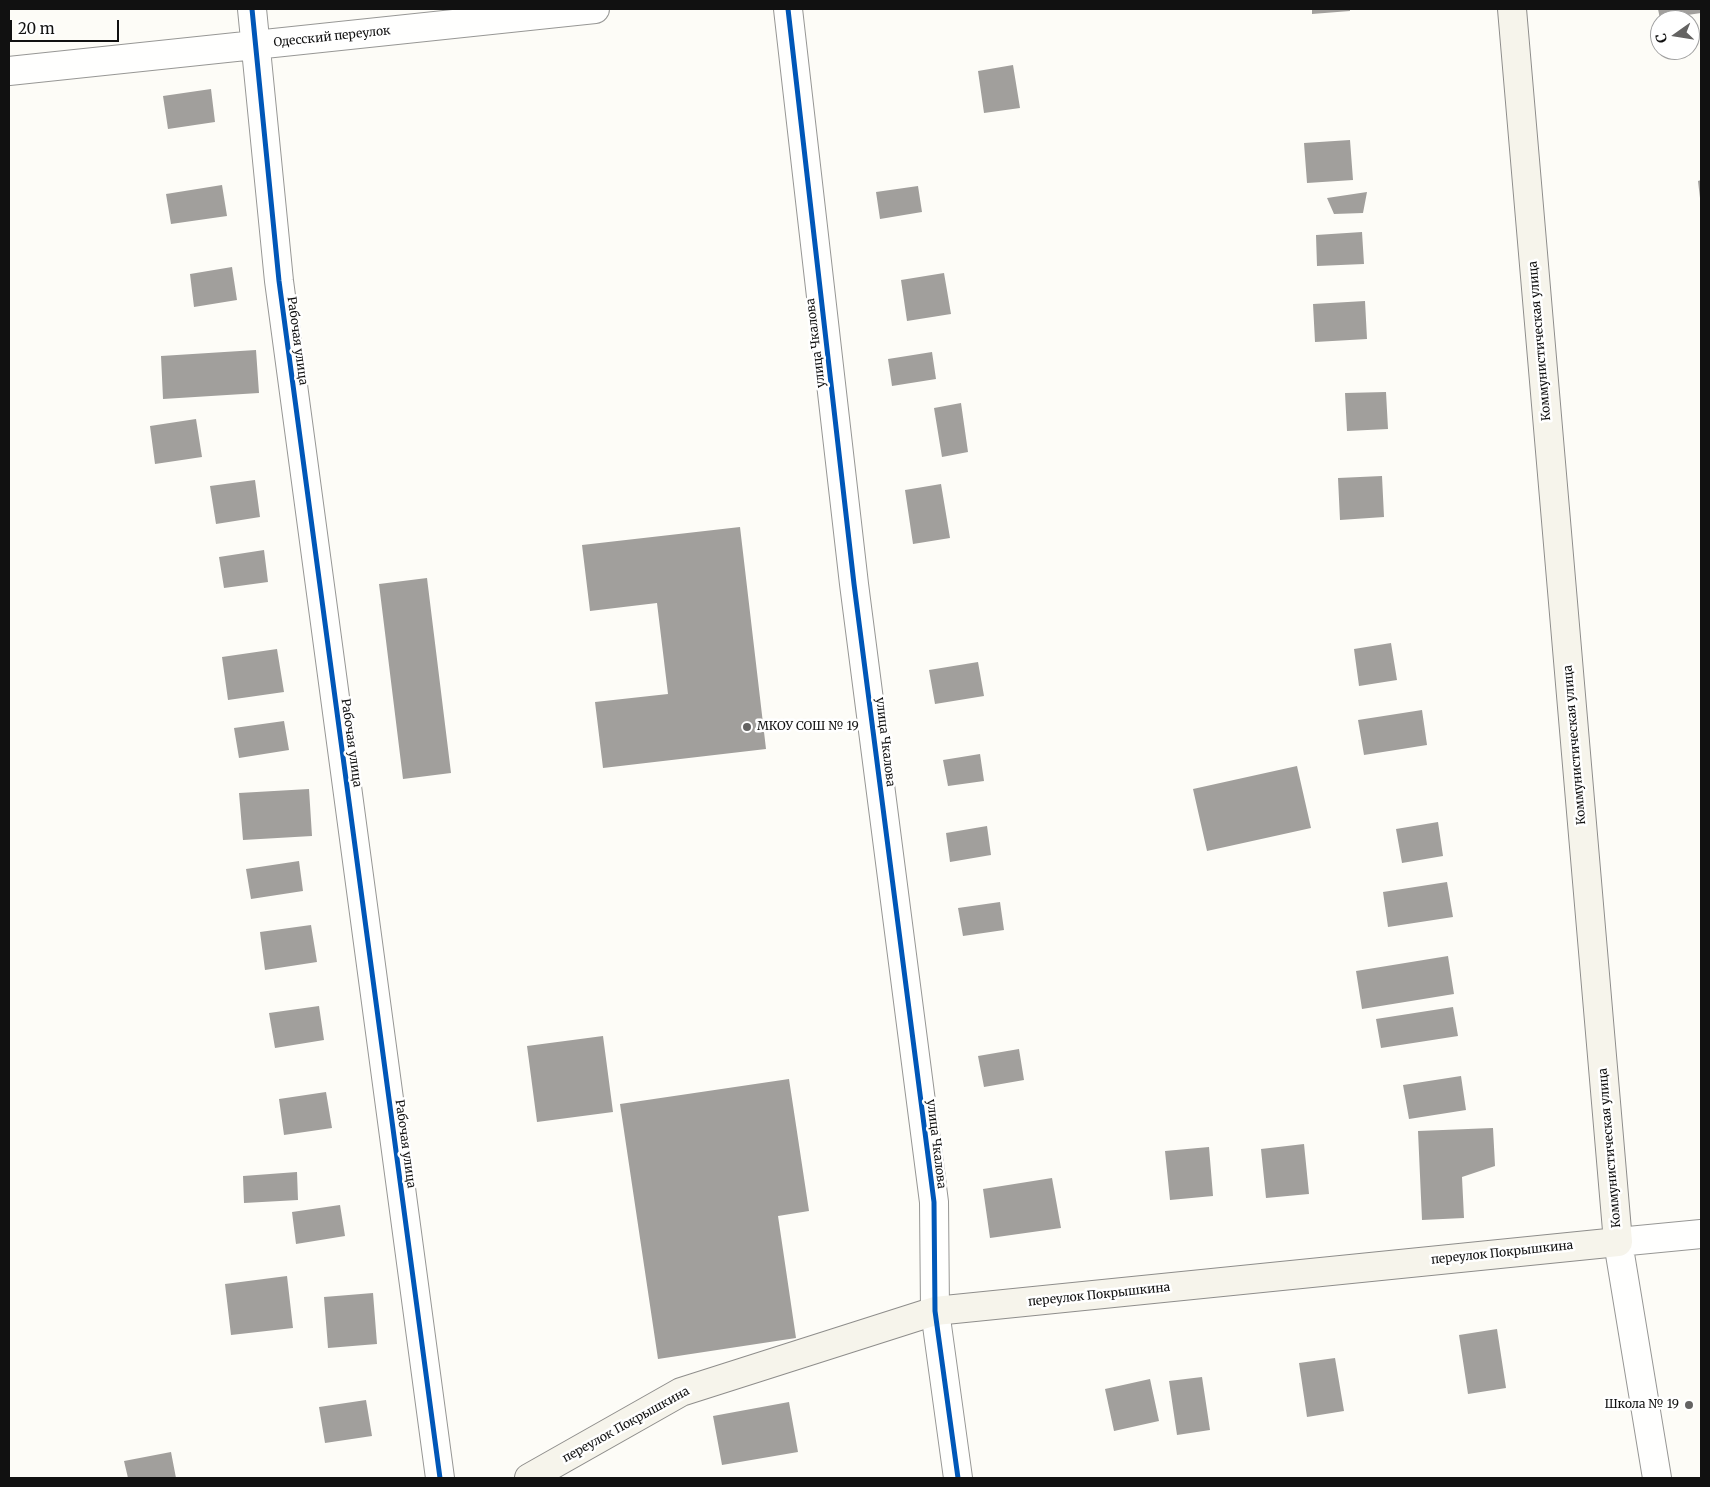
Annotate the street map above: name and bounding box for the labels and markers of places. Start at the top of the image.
place label: МКОУ СОШ № 19 [757,720,859,734]
marker: МКОУ СОШ № 19 [741,721,753,733]
place label: Школа № 19 [1604,1398,1679,1412]
marker: Школа № 19 [1683,1399,1695,1411]

